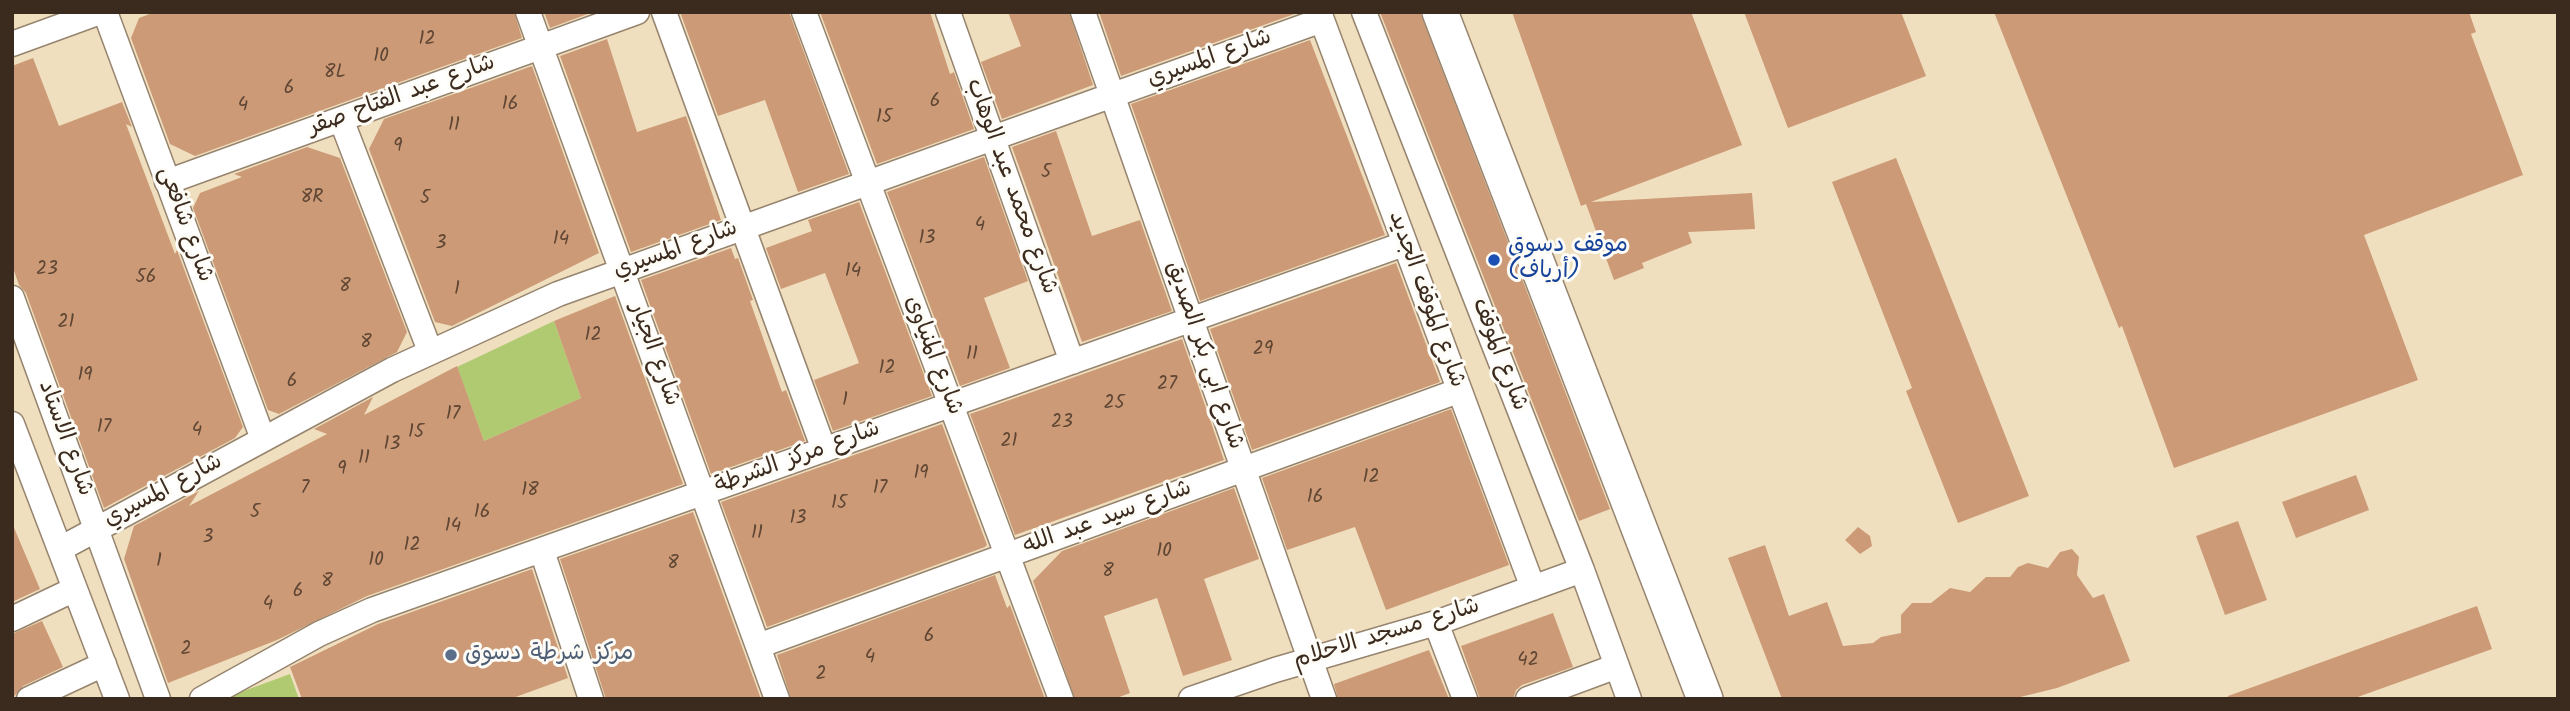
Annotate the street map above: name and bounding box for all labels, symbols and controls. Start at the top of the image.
street label: شارع المسيري [1144,25,1276,95]
house number: 12 [418,30,436,52]
house number: 10 [373,47,389,69]
street label: شارع عبد الفتاح صقر [305,50,499,144]
house number: 8L [324,63,346,85]
street label: شارع محمد عبد الوهاب [958,75,1062,299]
house number: 6 [284,79,294,101]
house number: 6 [930,92,940,114]
house number: 16 [502,95,518,117]
house number: 4 [238,96,248,118]
house number: 15 [876,108,892,130]
house number: 11 [448,116,460,138]
house number: 9 [393,137,403,159]
house number: 5 [1041,163,1051,185]
street label: شارع شافعى [150,164,218,286]
house number: 8R [301,188,323,210]
house number: 5 [420,189,430,211]
street label: شارع الموقف الجديد [1380,208,1470,392]
street label: شارع المسيري [610,216,742,286]
house number: 4 [975,216,985,238]
house number: 13 [919,229,935,251]
house number: 14 [553,230,569,252]
place label: موقف دسوق (أرياف) [1508,233,1628,287]
house number: 3 [436,234,446,256]
marker: موقف دسوق (أرياف) [1486,252,1502,268]
street label: شارع ابى بكر الصديق [1158,258,1248,454]
house number: 23 [36,260,58,282]
house number: 14 [845,262,861,284]
house number: 56 [136,268,156,290]
house number: 8 [339,277,351,299]
house number: 1 [454,280,460,302]
street label: شارع المنياوى [897,292,967,420]
street label: شارع الموقف [1464,295,1532,415]
street label: شارع الجيار [622,300,684,410]
house number: 21 [57,313,75,335]
house number: 12 [584,326,602,348]
house number: 8 [360,333,372,355]
house number: 29 [1253,340,1273,362]
house number: 11 [966,345,978,367]
house number: 12 [878,359,896,381]
house number: 19 [77,366,93,388]
house number: 6 [287,372,297,394]
house number: 27 [1157,375,1177,397]
street label: شارع الاستاد [30,378,98,500]
house number: 1 [842,391,848,413]
house number: 25 [1103,394,1125,416]
house number: 17 [446,405,460,427]
house number: 23 [1051,413,1073,435]
street label: شارع مركز الشرطة [712,416,884,502]
house number: 17 [97,418,111,440]
house number: 4 [192,421,202,443]
house number: 15 [408,423,424,445]
house number: 21 [1000,432,1018,454]
house number: 13 [384,435,400,457]
street label: شارع المسيري [100,449,228,535]
house number: 11 [358,449,370,471]
house number: 9 [337,460,347,482]
house number: 19 [913,464,929,486]
house number: 12 [1362,468,1380,490]
street label: شارع سيد عبد الله [1020,476,1196,562]
house number: 7 [301,479,309,501]
house number: 17 [873,479,887,501]
house number: 18 [521,481,539,503]
house number: 16 [1307,488,1323,510]
house number: 15 [831,494,847,516]
house number: 5 [250,503,260,525]
house number: 16 [474,503,490,525]
house number: 13 [790,509,806,531]
house number: 14 [445,517,461,539]
house number: 11 [751,524,763,546]
house number: 3 [203,528,213,550]
house number: 12 [403,536,421,558]
house number: 10 [1156,542,1172,564]
house number: 10 [368,551,384,573]
house number: 1 [156,552,162,574]
house number: 8 [667,554,679,576]
house number: 8 [1102,562,1114,584]
house number: 8 [321,572,333,594]
house number: 6 [293,582,303,604]
street label: شارع مسجد الاحلام [1291,594,1483,676]
house number: 4 [263,595,273,617]
house number: 6 [924,627,934,649]
house number: 2 [180,640,192,662]
place label: مركز شرطة دسوق [465,641,633,669]
marker: مركز شرطة دسوق [443,647,459,663]
house number: 4 [865,648,875,670]
house number: 42 [1517,651,1539,673]
house number: 2 [815,665,827,687]

